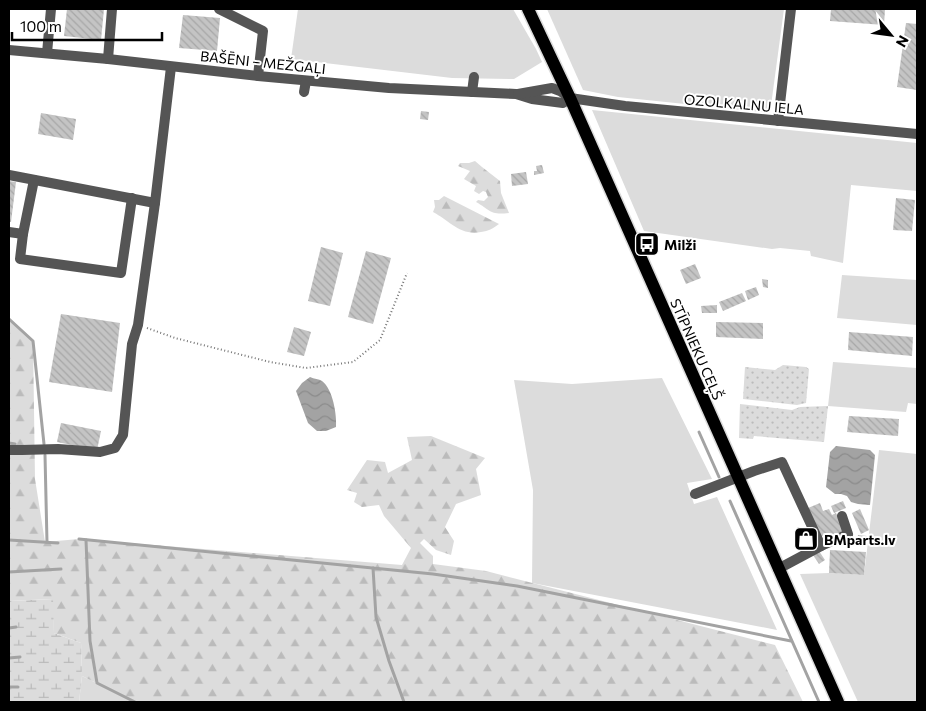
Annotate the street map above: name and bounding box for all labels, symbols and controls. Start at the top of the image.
scale bar [12,10,162,42]
north arrow [866,10,916,60]
text: 100 m [20,17,62,35]
text: N [893,33,913,50]
street label: BAŠĒNI – MEŽGAĻI [199,47,327,78]
street label: OZOLKALNU IELA [683,90,805,118]
bus stop icon: Milži [634,231,660,257]
place label: Milži [664,236,696,253]
street label: STĪPNIEKU CEĻŠ [666,296,727,403]
shop icon: BMparts.lv [793,526,819,552]
place label: BMparts.lv [824,531,896,548]

